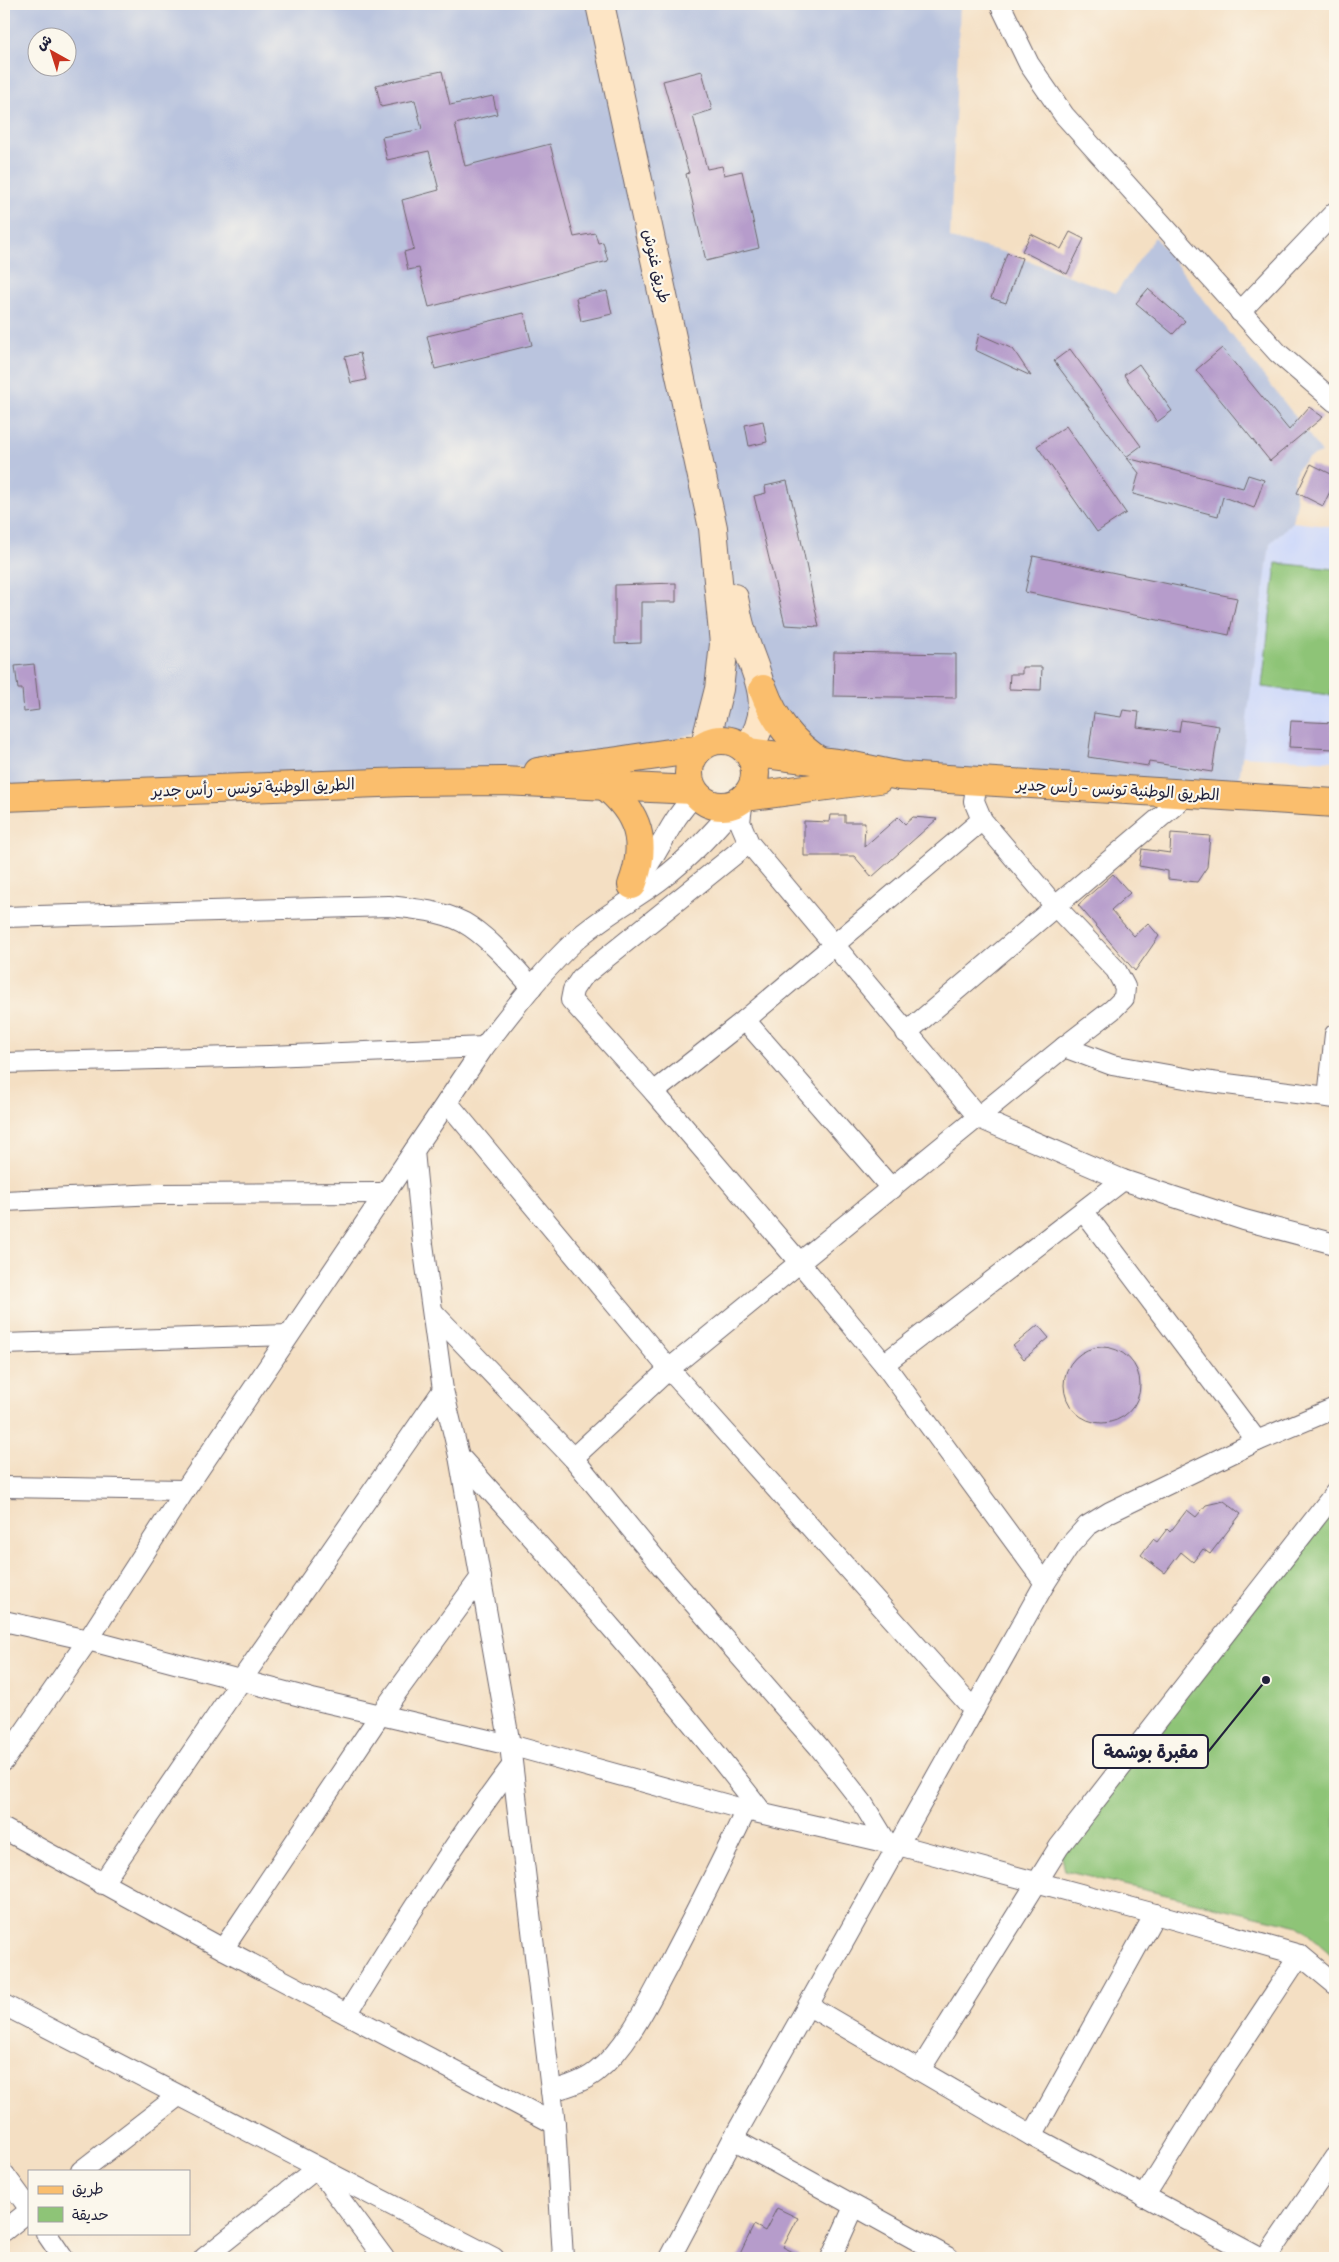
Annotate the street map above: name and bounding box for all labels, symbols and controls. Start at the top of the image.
north arrow [28,28,78,78]
text: ش [33,31,55,54]
street label: طريق غنوش [638,227,674,305]
street label: الطريق الوطنية تونس - رأس جدير [149,774,355,802]
street label: الطريق الوطنية تونس - رأس جدير [1014,775,1220,805]
callout: مقبرة بوشمة [1093,1735,1208,1768]
text: مقبرة بوشمة [1104,1741,1198,1764]
legend [28,2170,190,2234]
text: طريق [72,2180,104,2199]
text: حديقة [72,2206,109,2225]

